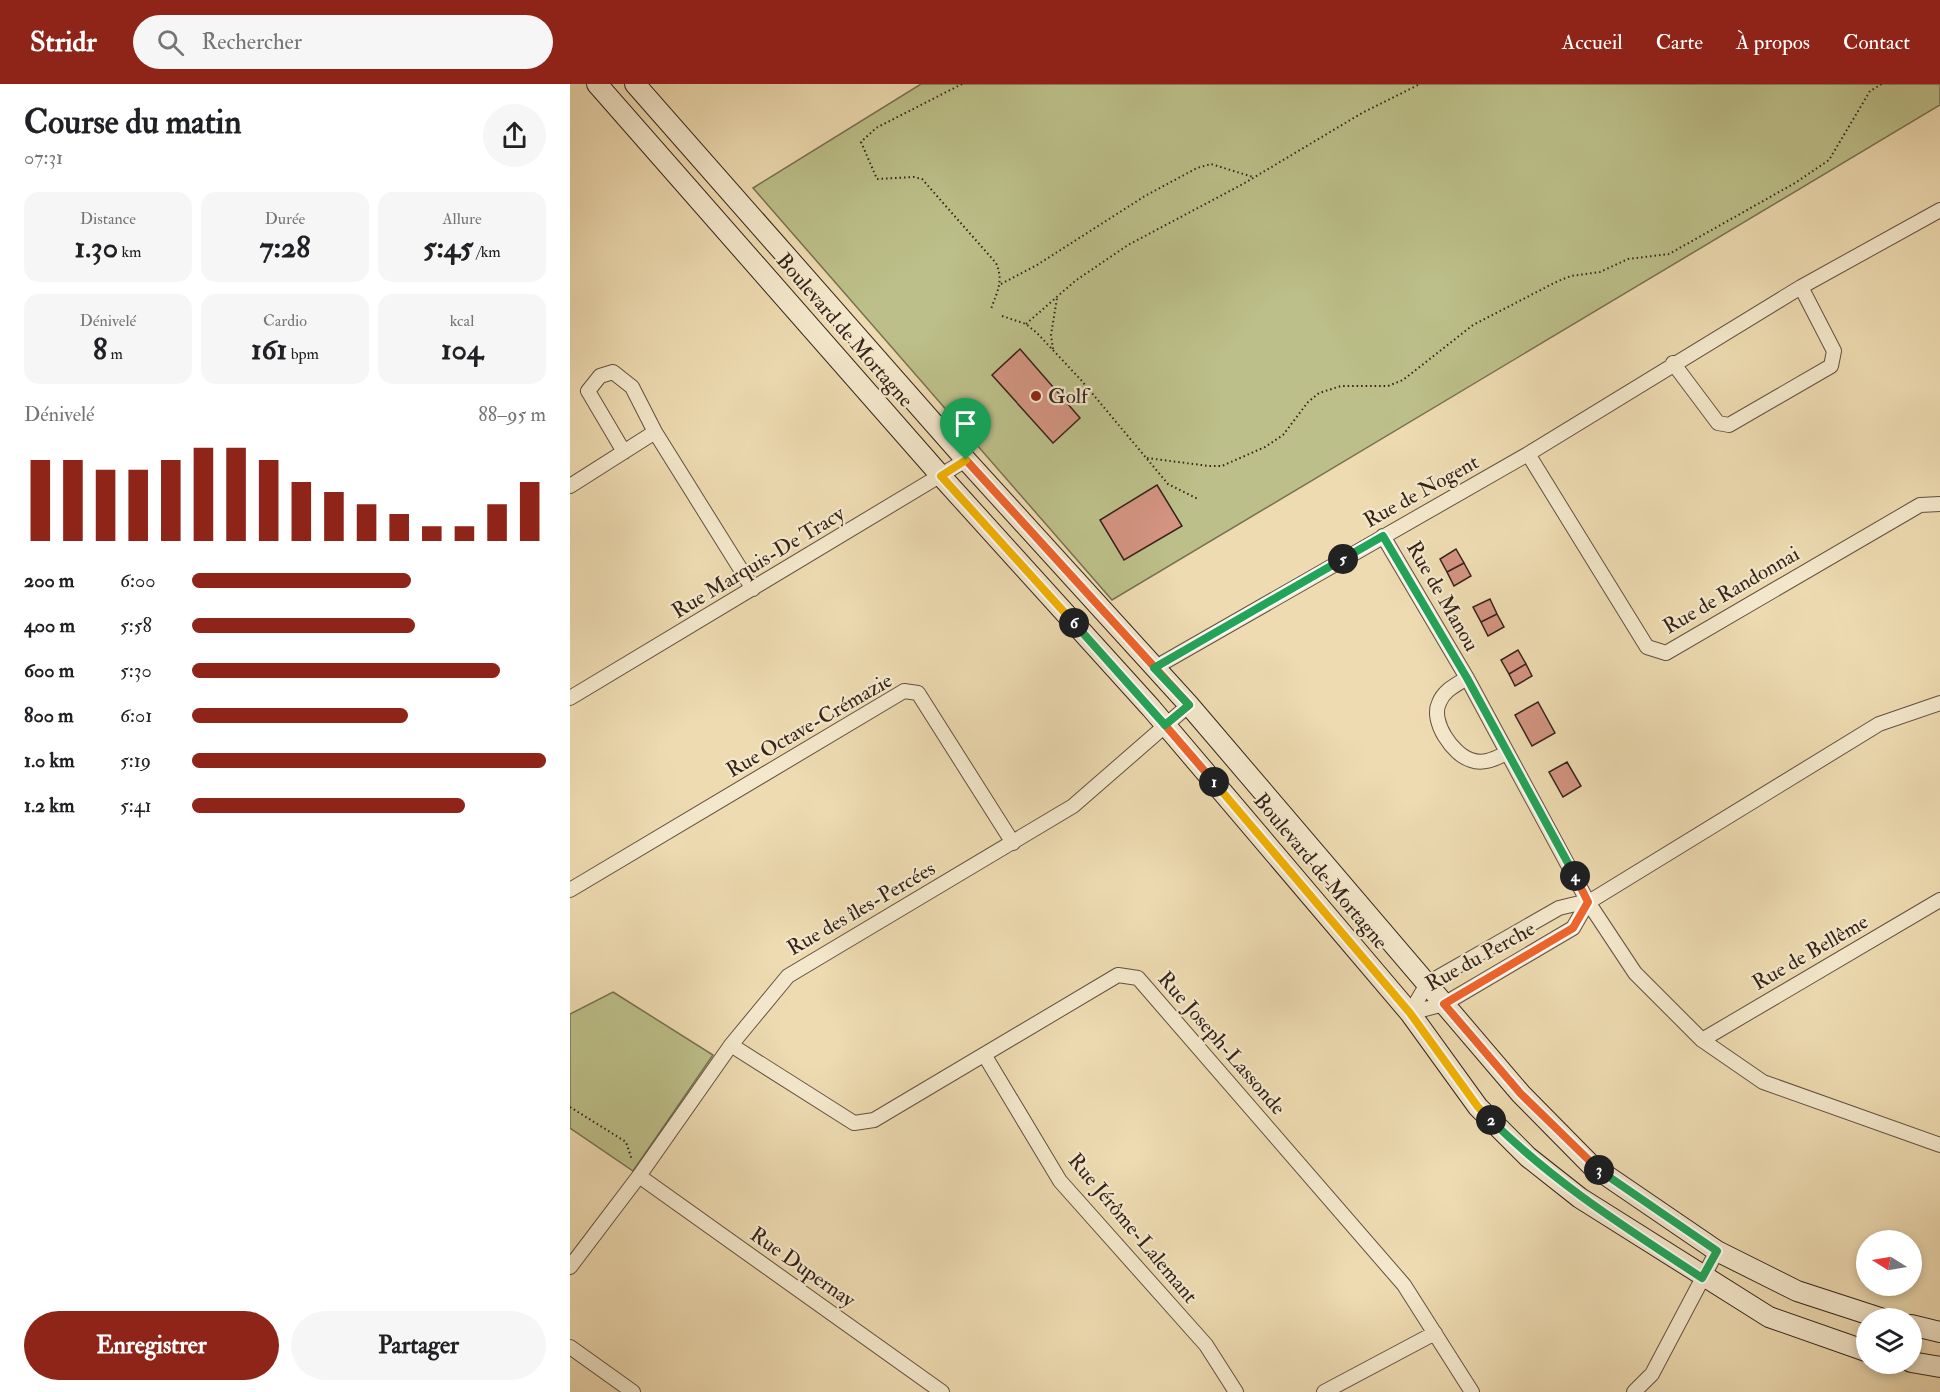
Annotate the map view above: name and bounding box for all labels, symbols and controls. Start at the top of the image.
search box [133,15,553,69]
text: Stridr [30,25,97,60]
icon: search [154,26,187,59]
text: Rechercher [202,28,302,56]
text: Accueil [1562,29,1623,56]
text: Carte [1656,29,1703,56]
text: À propos [1736,29,1810,56]
text: Contact [1843,29,1910,56]
text: Course du matin [24,102,241,143]
button: share [483,104,546,167]
text: 07:31 [24,145,63,170]
text: Distance [80,209,136,229]
text: Durée [265,209,305,229]
text: Allure [442,209,482,229]
text: 1.30 [75,229,118,266]
text: 7:28 [260,229,310,266]
text: 5:45 [423,229,473,266]
text: km [118,242,141,262]
text: /km [473,242,501,262]
street label: Boulevard de Mortagne [770,248,919,413]
text: Dénivelé [80,311,136,331]
text: Cardio [263,311,307,331]
text: kcal [450,311,474,331]
text: 8 [93,331,107,368]
text: 161 [251,331,287,368]
text: 104 [441,331,483,368]
text: m [107,344,123,364]
text: bpm [287,344,319,364]
place label: Golf [1048,383,1091,410]
marker: Golf [1029,389,1043,403]
pin [940,398,991,460]
text: Dénivelé [24,402,94,427]
text: 88–95 m [478,402,546,427]
icon: arrive [949,407,982,440]
street label: Rue de Nogent [1359,449,1484,534]
street label: Rue Marquis-De Tracy [667,500,850,625]
street label: Rue de Manou [1400,536,1485,656]
street label: Rue de Randonnai [1658,540,1805,640]
pin: 5 [1328,544,1358,574]
text: 5 [1339,549,1347,569]
text: 200 m [24,568,74,593]
text: 6:00 [120,568,156,593]
pin: 6 [1059,608,1089,638]
text: 400 m [24,613,75,638]
text: 5:58 [120,613,152,638]
text: 6 [1070,613,1078,633]
text: 600 m [24,658,74,683]
text: 5:30 [120,658,152,683]
street label: Rue Octave-Crémazie [721,667,897,784]
text: 800 m [24,703,74,728]
text: 6:01 [120,703,152,728]
text: 1.0 km [24,748,75,773]
text: 5:19 [120,748,151,773]
pin: 1 [1199,767,1229,797]
text: 1 [1211,772,1217,792]
street label: Boulevard de Mortagne [1247,788,1394,955]
text: 1.2 km [24,793,74,818]
text: 5:41 [120,793,152,818]
street label: Rue des îles-Percées [782,855,940,962]
pin: 4 [1560,861,1590,891]
text: 4 [1571,866,1579,886]
street label: Rue de Bellême [1747,908,1873,996]
street label: Rue du Perche [1421,915,1540,998]
street label: Rue Joseph-Lassonde [1152,966,1292,1121]
pin: 2 [1476,1105,1506,1135]
text: 2 [1487,1110,1495,1130]
street label: Rue Jérôme-Lalemant [1062,1148,1203,1309]
pin: 3 [1584,1155,1614,1185]
text: 3 [1596,1160,1602,1180]
street label: Rue Dupernay [745,1221,861,1314]
north arrow [1856,1230,1922,1296]
map controls [1856,1230,1922,1374]
button: layers [1856,1308,1922,1374]
button: Enregistrer [24,1311,279,1380]
button: Partager [291,1311,546,1380]

